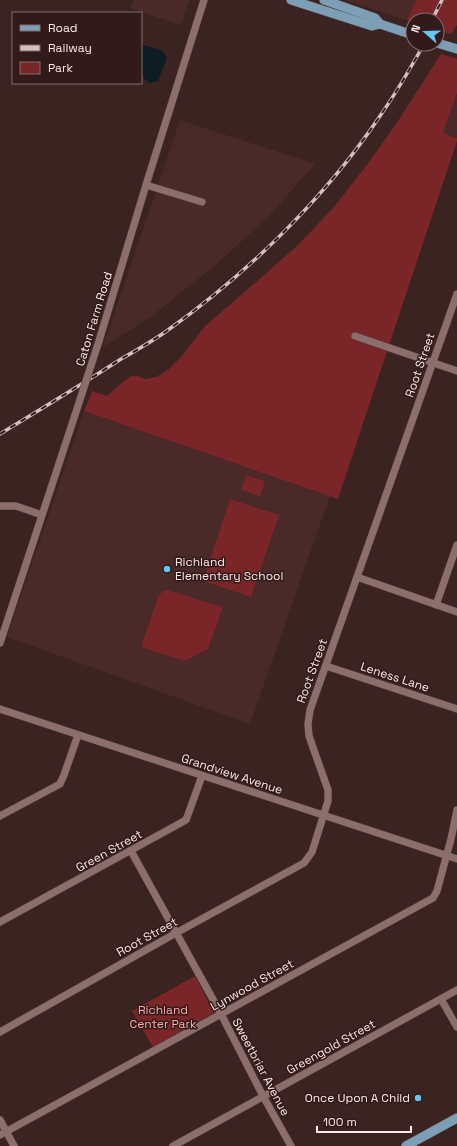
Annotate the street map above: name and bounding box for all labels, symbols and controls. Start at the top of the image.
legend [12,12,142,84]
north arrow [405,12,445,52]
text: Road [48,20,77,36]
text: N [408,23,423,34]
text: Railway [48,40,92,56]
text: Park [48,60,73,76]
street label: Caton Farm Road [72,270,116,368]
street label: Root Street [401,331,439,399]
place label: Richland Elementary School [175,554,283,584]
marker: Richland Elementary School [162,564,172,574]
street label: Root Street [293,637,331,705]
street label: Leness Lane [358,658,432,696]
street label: Grandview Avenue [179,750,285,798]
street label: Green Street [73,826,145,876]
street label: Root Street [114,914,180,960]
street label: Lynwood Street [207,955,297,1015]
park label: Richland Center Park [130,1002,197,1032]
street label: Sweetbriar Avenue [229,1015,293,1119]
street label: Greengold Street [284,1016,378,1078]
place label: Once Upon A Child [305,1090,410,1106]
marker: Once Upon A Child [413,1093,423,1103]
scale bar [317,1108,411,1134]
text: 100 m [323,1114,357,1130]

